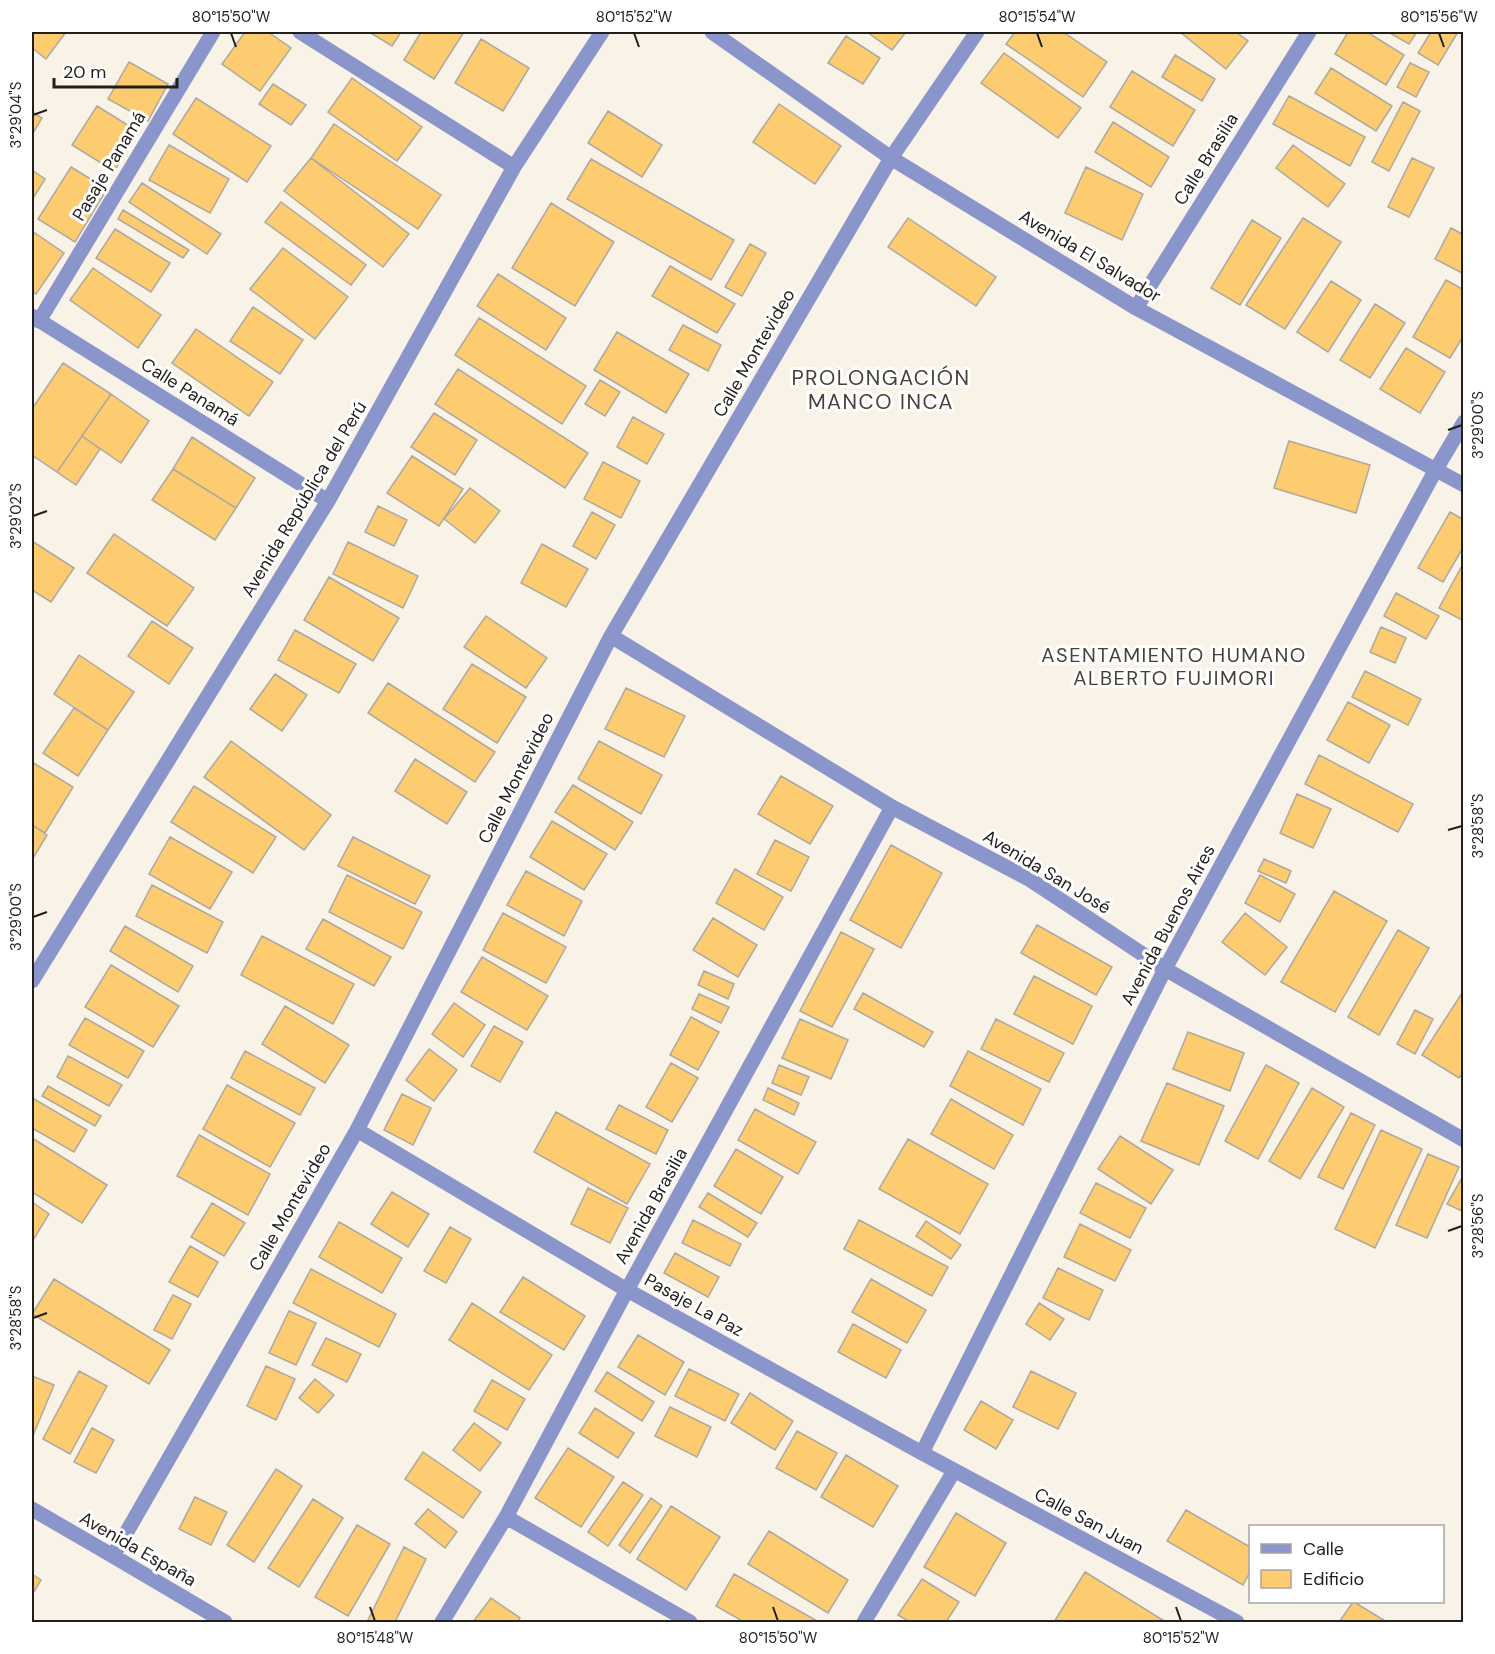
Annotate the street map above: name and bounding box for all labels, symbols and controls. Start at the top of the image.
text: 80°15'50"W [192,7,271,27]
text: 80°15'52"W [596,7,673,27]
text: 80°15'54"W [998,7,1076,27]
text: 80°15'56"W [1400,7,1478,27]
scale bar [54,51,177,89]
text: 20 m [63,60,106,84]
text: 3°29'04"S [6,81,26,148]
street label: Pasaje Panamá [67,107,151,225]
street label: Calle Brasilia [1168,108,1244,210]
street label: Avenida El Salvador [1015,204,1166,308]
street label: Calle Montevideo [707,284,801,422]
street label: Calle Panamá [136,352,244,432]
district label: PROLONGACIÓN MANCO INCA [791,364,971,416]
text: 3°29'00"S [1468,391,1488,459]
street label: Avenida República del Perú [236,397,372,601]
text: 3°29'02"S [6,483,26,549]
district label: ASENTAMIENTO HUMANO ALBERTO FUJIMORI [1041,642,1307,691]
street label: Calle Montevideo [472,708,560,848]
text: 3°28'58"S [1468,793,1488,858]
street label: Avenida San José [979,824,1115,920]
street label: Avenida Buenos Aires [1115,840,1221,1010]
text: 3°29'00"S [6,883,26,951]
street label: Calle Montevideo [243,1138,337,1276]
street label: Avenida Brasilia [609,1144,693,1268]
text: 3°28'56"S [1468,1193,1488,1259]
street label: Pasaje La Paz [640,1268,748,1342]
text: 3°28'58"S [6,1285,26,1350]
street label: Calle San Juan [1030,1482,1148,1560]
street label: Avenida España [75,1506,201,1592]
legend [1249,1525,1444,1603]
text: Calle [1303,1537,1344,1561]
text: Edificio [1303,1567,1364,1591]
text: 80°15'48"W [337,1628,414,1648]
text: 80°15'50"W [739,1628,818,1648]
text: 80°15'52"W [1143,1628,1220,1648]

